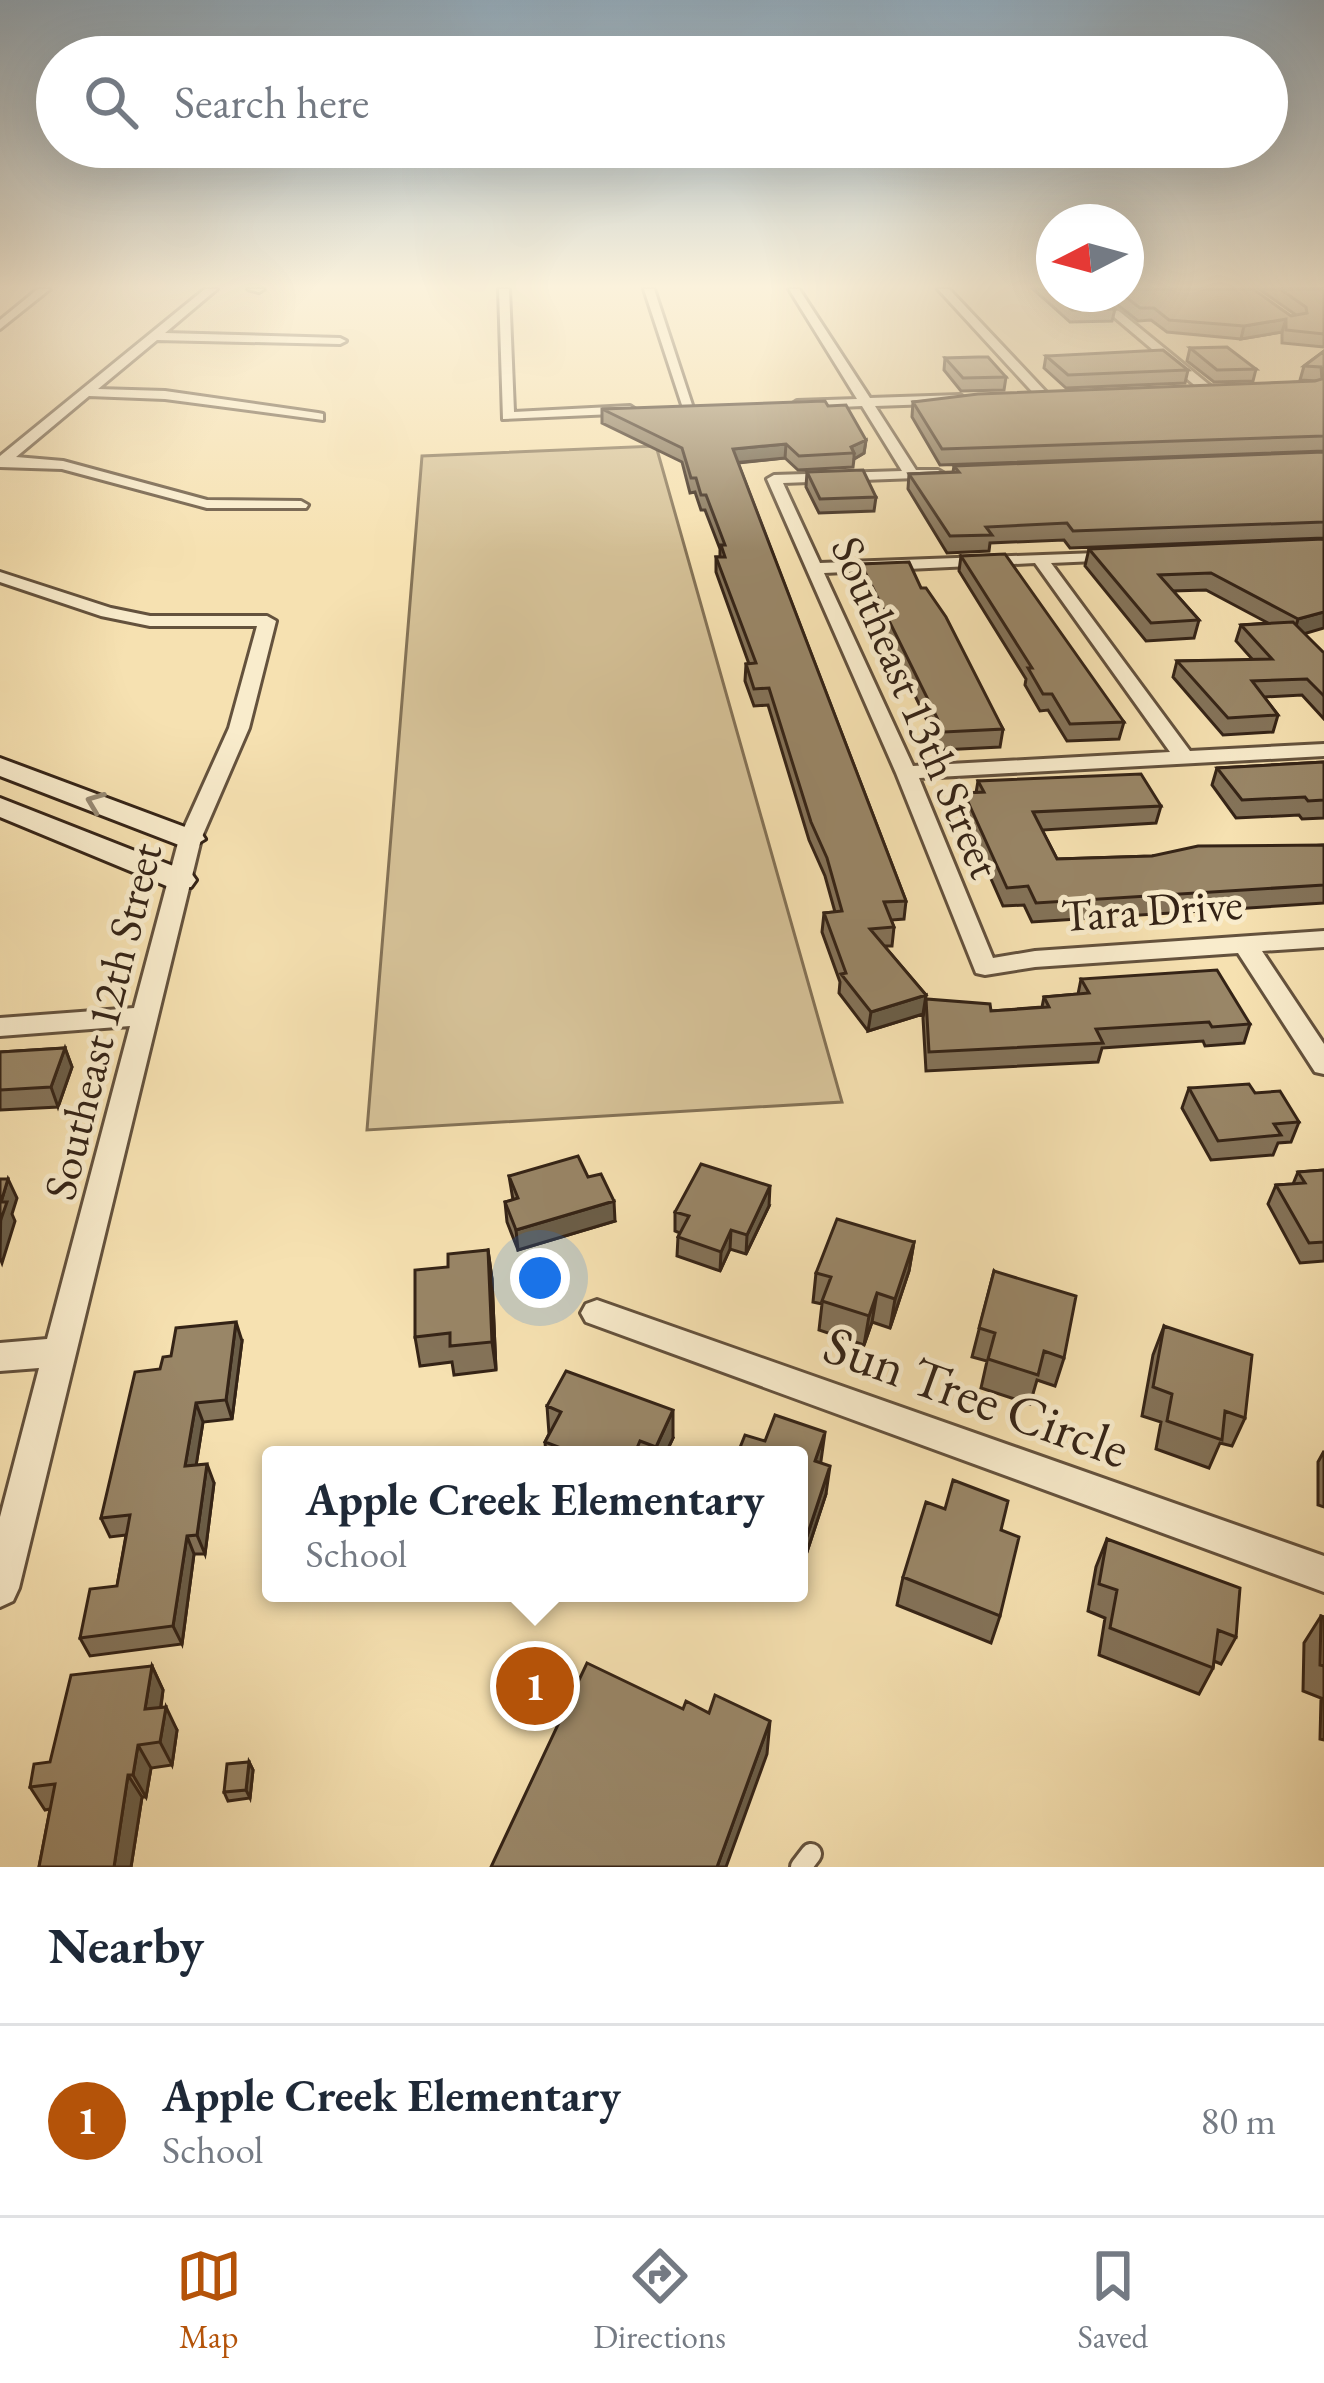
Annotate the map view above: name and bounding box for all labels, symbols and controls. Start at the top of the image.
search box [36,36,1288,168]
icon: search [78,69,144,135]
text: Search here [174,73,369,131]
north arrow [1036,204,1144,312]
street label: Southeast 13th Street [819,527,1015,887]
one-way arrow [86,792,107,817]
street label: Southeast 12th Street [30,837,174,1205]
street label: Tara Drive [1059,874,1245,944]
your location [510,1248,570,1308]
street label: Sun Tree Circle [815,1308,1139,1484]
popup [262,1446,808,1602]
text: Apple Creek Elementary [306,1470,764,1528]
text: School [306,1528,407,1579]
pin: 1 [496,1641,574,1731]
text: Nearby [48,1912,204,1978]
text: Apple Creek Elementary [162,2066,621,2124]
text: 1 [77,2095,97,2146]
text: 80 m [1200,2095,1276,2146]
text: School [162,2124,263,2175]
tab: Map [176,2243,242,2358]
tab: Directions [593,2243,726,2358]
tab: Saved [1078,2243,1148,2358]

